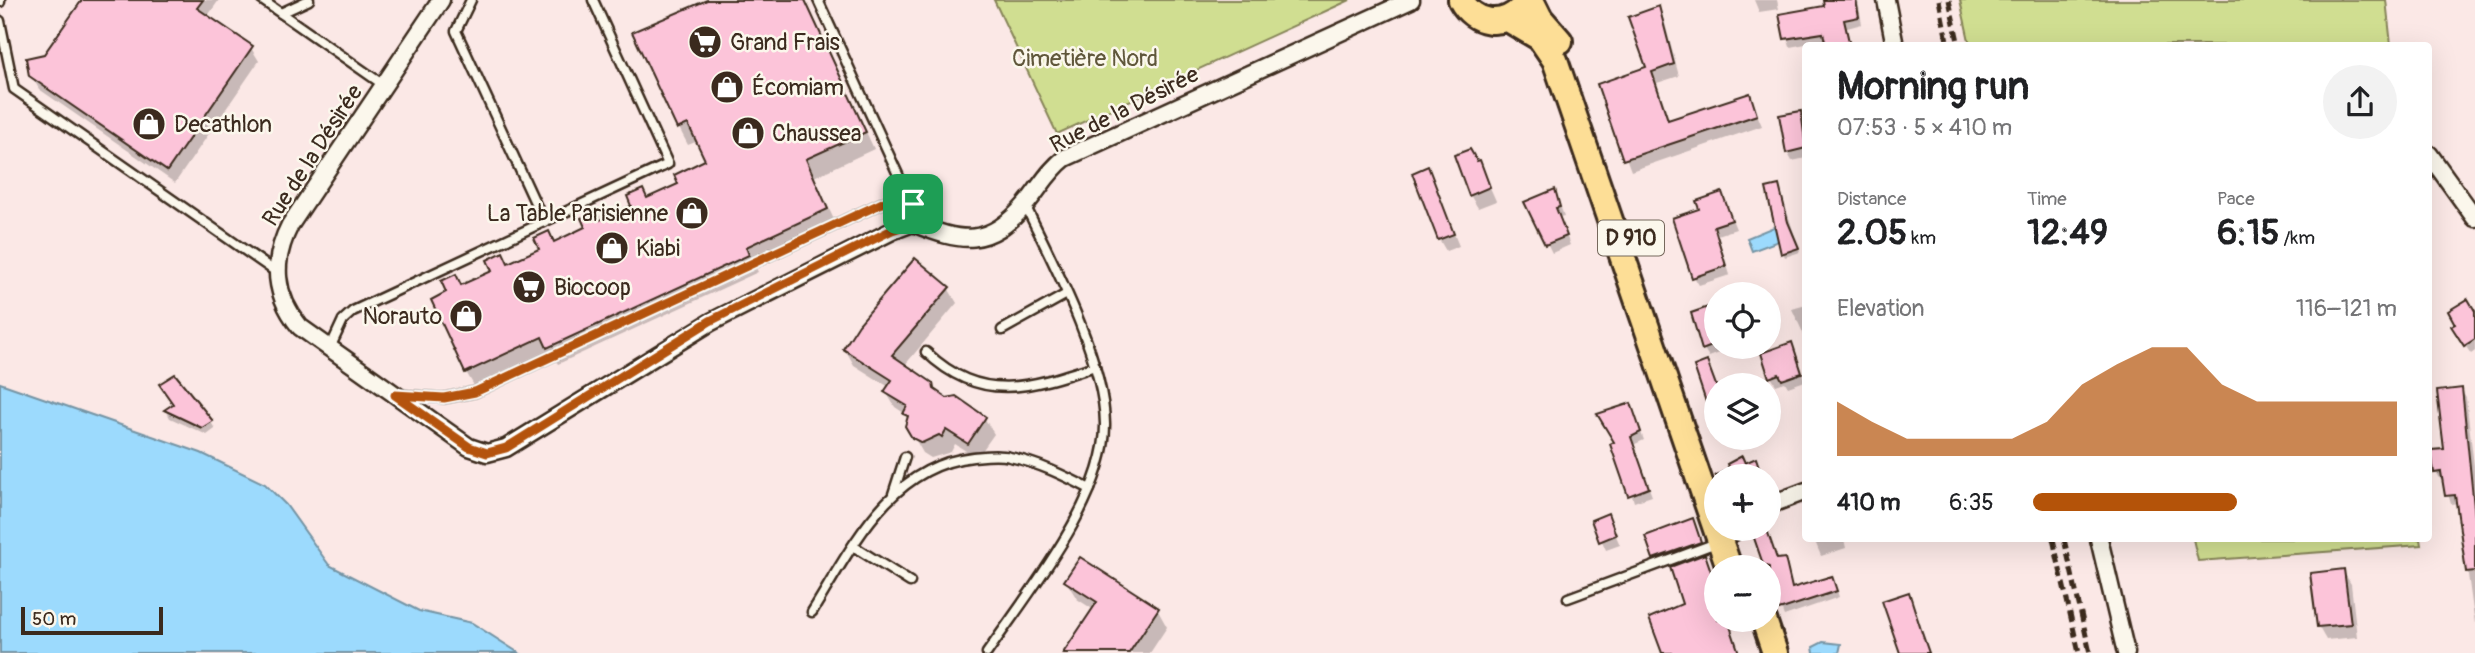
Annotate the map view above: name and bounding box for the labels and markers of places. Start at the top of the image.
supermarket icon: Grand Frais [686,23,724,61]
place label: Grand Frais [730,28,840,57]
shop icon: Écomiam [708,68,746,106]
place label: Écomiam [752,73,844,102]
shop icon: Decathlon [130,105,168,143]
place label: Decathlon [174,110,272,139]
shop icon: Chaussea [729,114,767,152]
place label: Chaussea [772,119,861,148]
pin [883,174,943,234]
shop icon: La Table Parisienne [673,194,711,232]
place label: La Table Parisienne [487,199,669,228]
shop icon: Kiabi [593,229,631,267]
place label: Kiabi [636,234,680,263]
supermarket icon: Biocoop [510,268,548,306]
place label: Biocoop [554,273,631,302]
shop icon: Norauto [447,297,485,335]
place label: Norauto [362,302,442,331]

